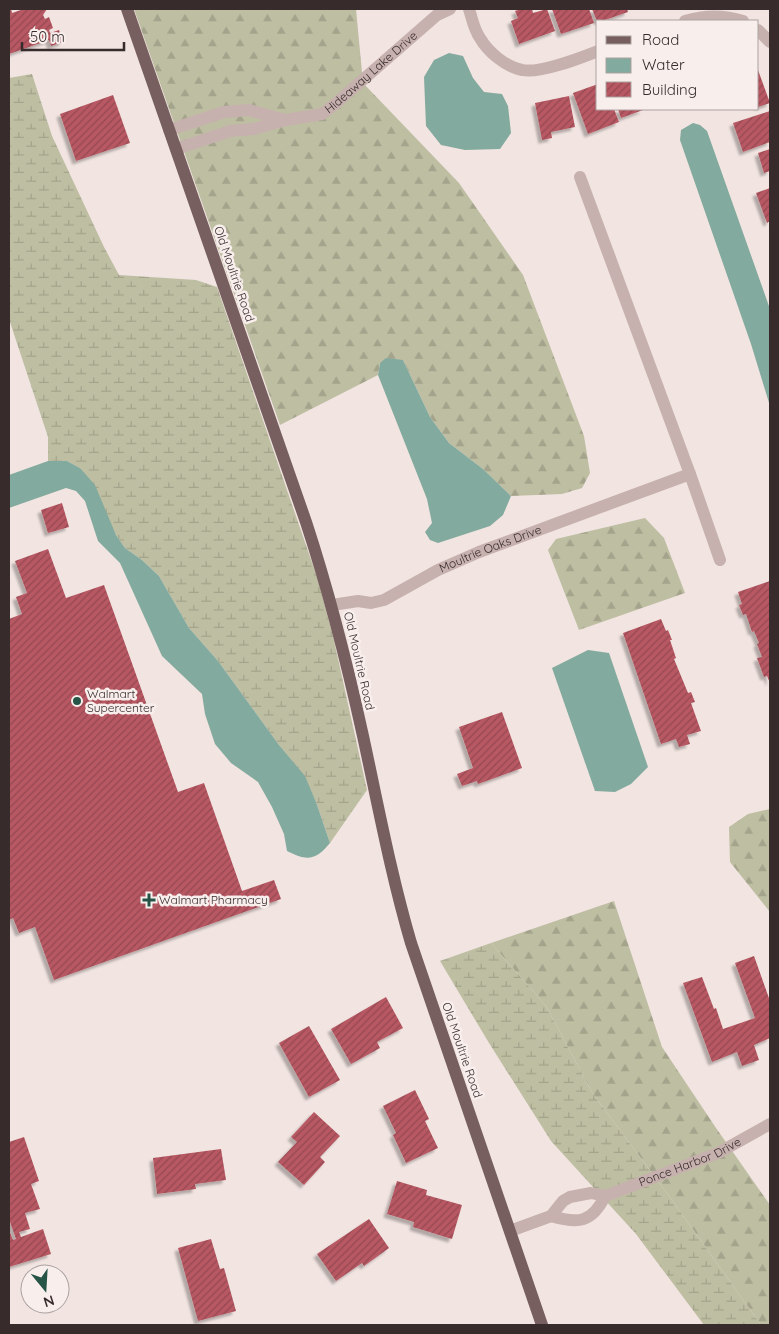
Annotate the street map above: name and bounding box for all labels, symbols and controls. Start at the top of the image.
scale bar [22,20,125,52]
legend [596,20,759,110]
text: 50 m [30,27,65,46]
street label: Hideaway Lake Drive [321,28,420,116]
text: Road [642,30,679,49]
text: Water [642,55,685,74]
text: Building [642,80,697,99]
street label: Old Moultrie Road [211,224,258,324]
street label: Moultrie Oaks Drive [437,522,544,576]
street label: Old Moultrie Road [341,610,378,711]
place label: Walmart Supercenter [87,686,155,715]
marker: Walmart Supercenter [71,695,83,707]
place label: Walmart Pharmacy [159,892,268,907]
marker: Walmart Pharmacy [143,894,155,906]
street label: Old Moultrie Road [439,1000,486,1100]
street label: Ponce Harbor Drive [636,1134,744,1190]
north arrow [20,1264,70,1314]
text: N [41,1291,57,1312]

